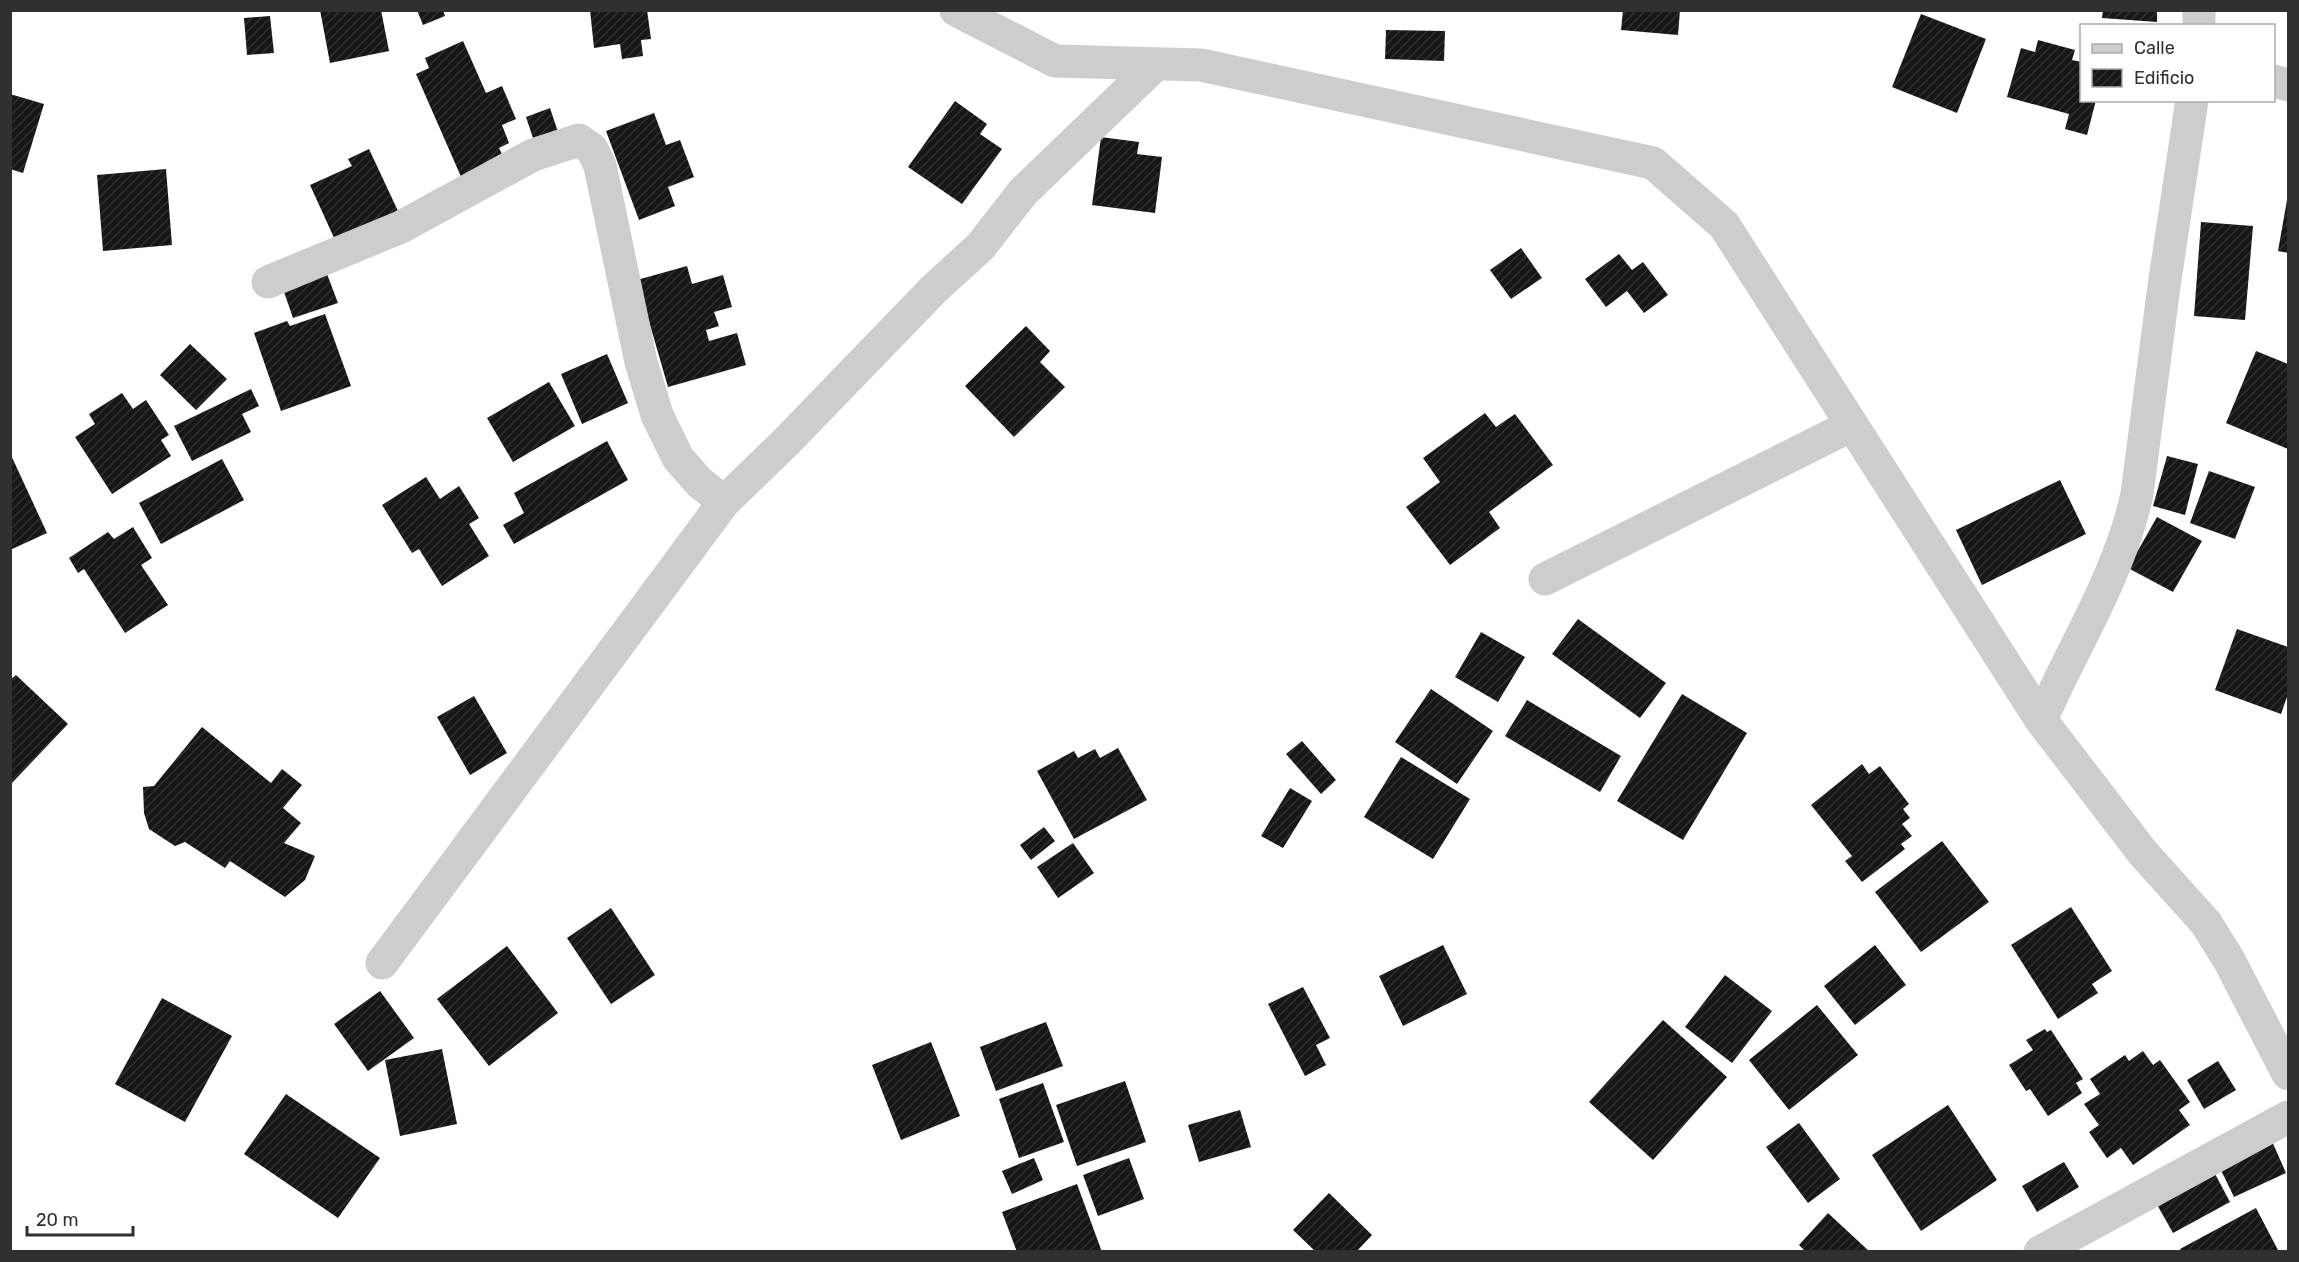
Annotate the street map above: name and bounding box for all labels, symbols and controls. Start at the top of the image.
legend [2080,24,2275,102]
text: Calle [2134,37,2175,59]
text: Edificio [2134,67,2194,89]
scale bar [27,1199,134,1237]
text: 20 m [36,1209,78,1231]

